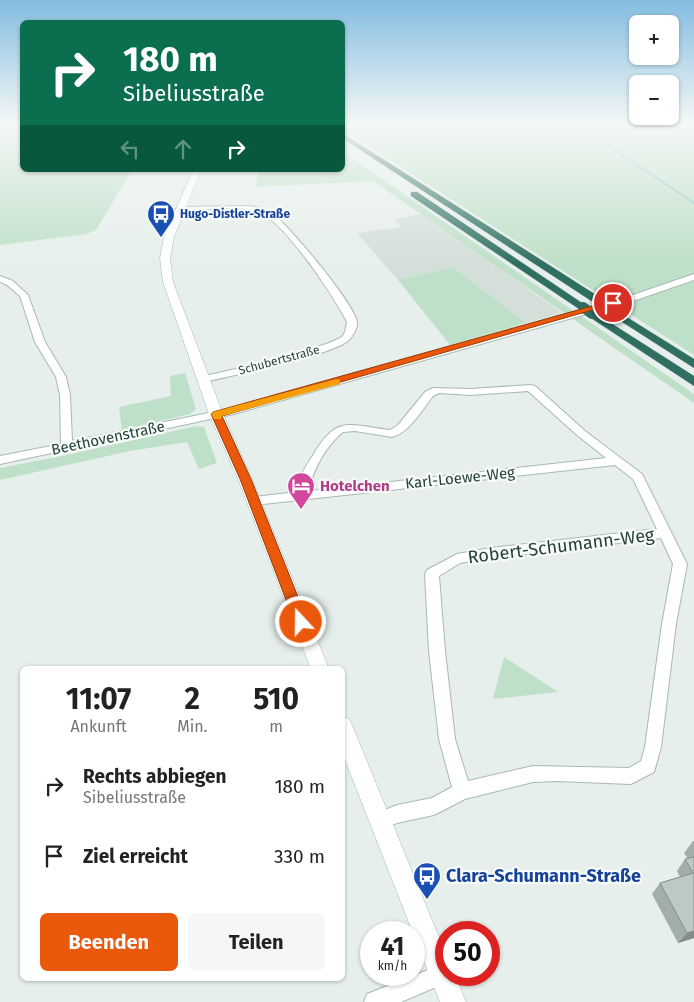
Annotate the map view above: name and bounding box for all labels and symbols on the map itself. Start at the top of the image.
bus stop icon: Hugo-Distler-Straße [146,199,176,238]
place label: Hugo-Distler-Straße [180,207,290,221]
pin [592,282,634,324]
street label: Schubertstraße [237,342,321,378]
street label: Beethovenstraße [50,417,166,459]
street label: Karl-Loewe-Weg [404,463,516,493]
hotel icon: Hotelchen [286,471,316,510]
place label: Hotelchen [320,477,390,495]
street label: Robert-Schumann-Weg [466,524,656,568]
position arrow [274,595,326,647]
bus stop icon: Clara-Schumann-Straße [412,861,442,900]
place label: Clara-Schumann-Straße [446,865,641,887]
speed limit sign: 50 [435,921,500,986]

